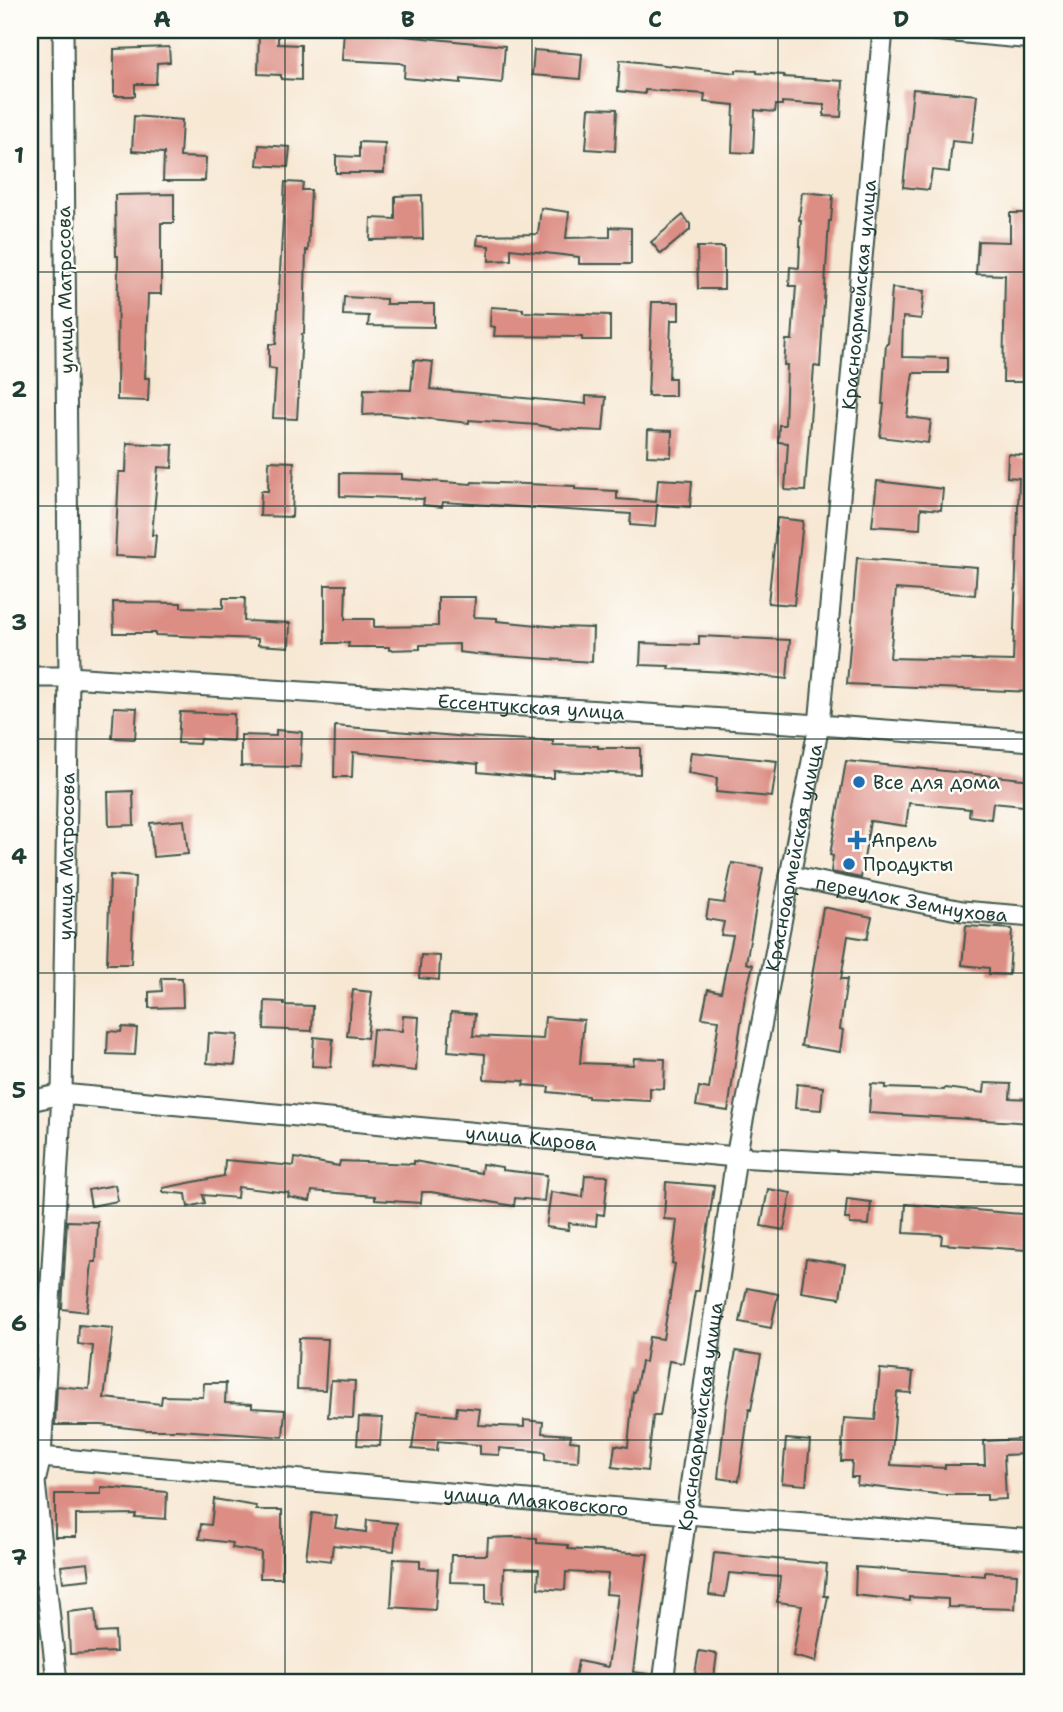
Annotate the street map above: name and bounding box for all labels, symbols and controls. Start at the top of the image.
text: A [153,4,171,34]
text: B [401,4,415,34]
text: C [648,4,662,34]
text: D [893,4,909,34]
text: 1 [14,140,24,170]
street label: Красноармейская улица [836,178,882,411]
street label: улица Матросова [51,206,79,374]
text: 2 [11,374,27,404]
text: 3 [11,607,27,637]
street label: Ессентукская улица [437,688,625,725]
street label: Красноармейская улица [759,741,828,973]
place label: Все для дома [873,770,1000,795]
street label: улица Матросова [52,772,80,941]
marker: Все для дома [851,774,867,790]
place label: Апрель [871,828,937,853]
marker: Апрель [849,832,865,848]
text: 4 [11,841,27,871]
place label: Продукты [863,852,953,877]
marker: Продукты [841,856,857,872]
street label: переулок Земнухова [814,869,1009,927]
text: 5 [12,1075,26,1105]
street label: улица Кирова [464,1119,598,1156]
street label: Красноармейская улица [672,1300,728,1533]
text: 6 [11,1308,27,1338]
street label: улица Маяковского [443,1480,630,1521]
text: 7 [11,1542,27,1572]

